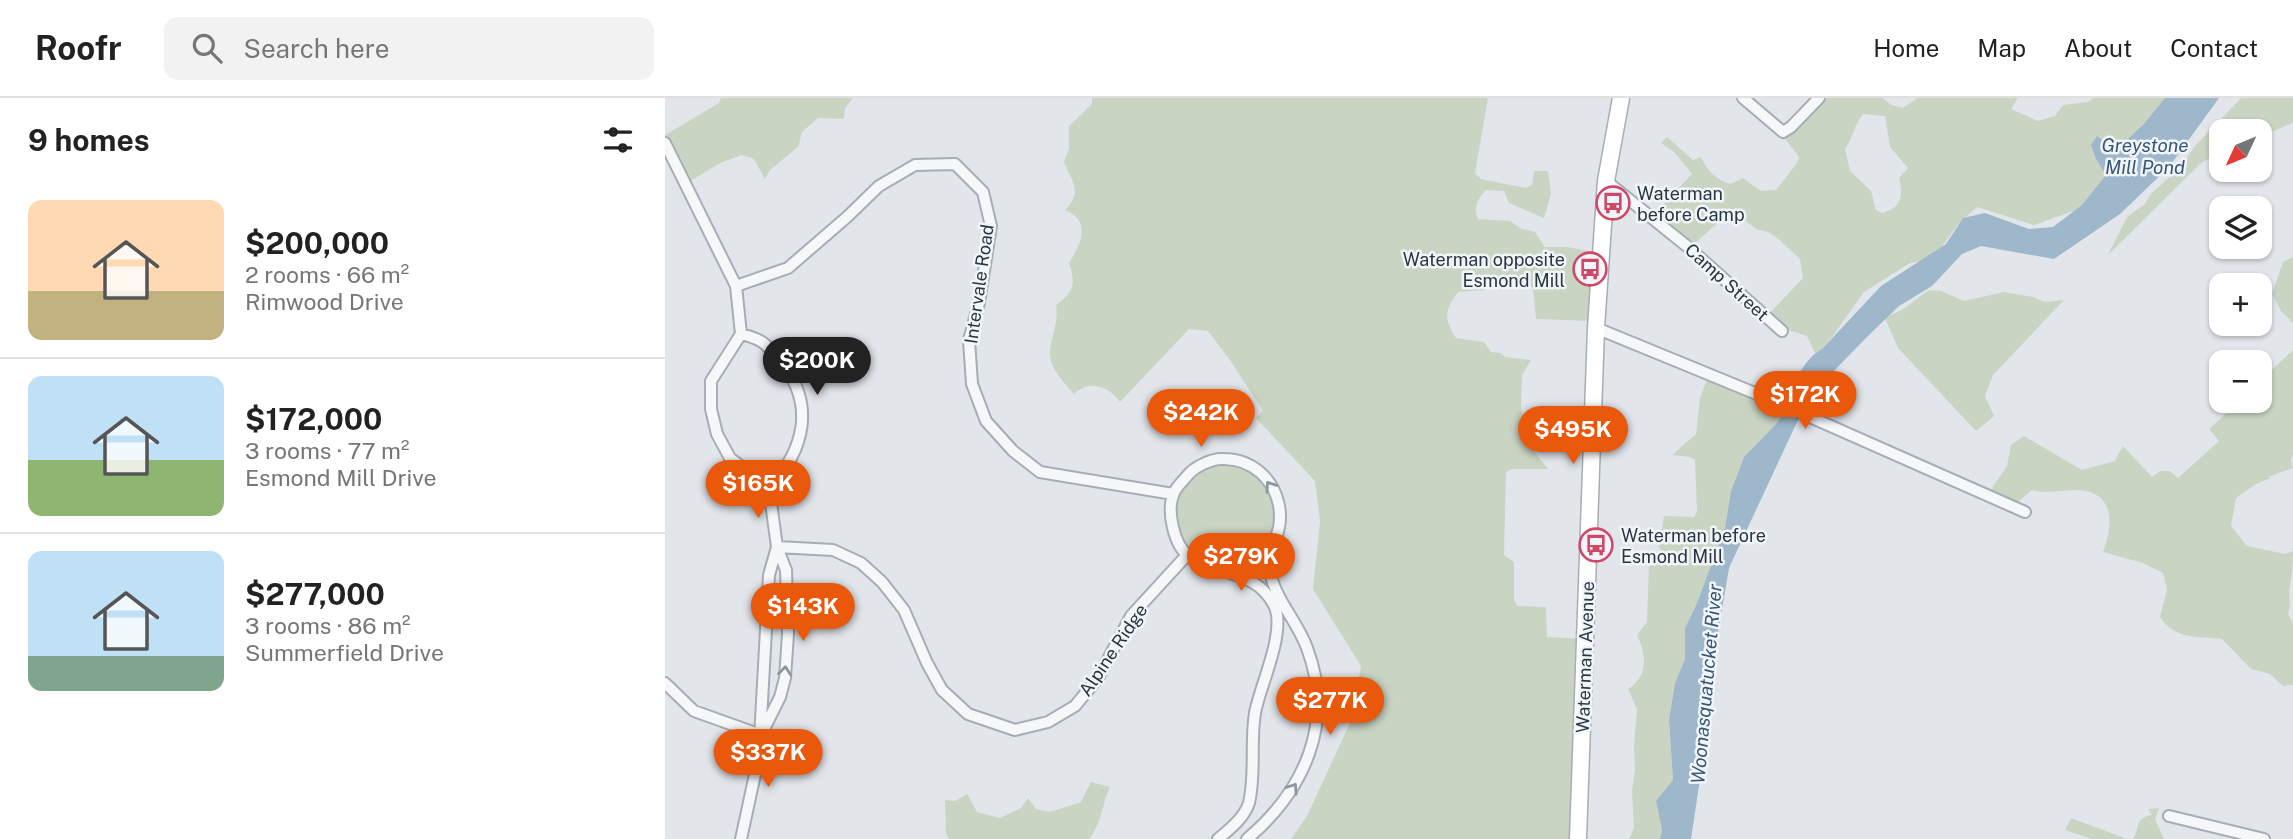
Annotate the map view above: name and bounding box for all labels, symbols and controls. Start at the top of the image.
search box [164,17,654,80]
text: Roofr [35,29,122,67]
icon: search [188,29,226,67]
text: Search here [244,33,390,64]
text: Home [1873,34,1939,62]
text: Map [1977,34,2026,62]
text: About [2064,34,2132,62]
text: Contact [2170,34,2258,62]
north arrow [2209,119,2271,182]
map controls [2209,119,2272,413]
icon: filters [599,121,637,159]
text: 9 homes [28,122,150,158]
water label: Greystone Mill Pond [2101,134,2189,178]
place label: Waterman before Camp [1637,183,1745,225]
bus stop icon: Waterman before Camp [1594,184,1632,222]
button: layers [2209,196,2272,259]
street label: Intervale Road [960,223,998,345]
text: $200,000 [245,225,389,261]
icon: home [84,228,168,312]
street label: Camp Street [1681,239,1773,325]
place label: Waterman opposite Esmond Mill [1403,249,1565,291]
bus stop icon: Waterman opposite Esmond Mill [1571,250,1609,288]
text: 2 rooms · 66 m² [245,261,409,288]
button: + [2209,273,2272,336]
text: Rimwood Drive [245,288,404,315]
pin: $200K [768,338,866,397]
text: $200K [779,346,855,373]
button: − [2209,350,2272,413]
pin: $172K [1756,372,1854,431]
text: $172K [1769,380,1841,407]
pin: $242K [1152,390,1250,449]
text: $242K [1163,398,1239,425]
text: $172,000 [245,401,382,437]
icon: home [84,404,168,488]
pin: $495K [1524,406,1622,466]
text: $495K [1534,415,1612,442]
text: 3 rooms · 77 m² [245,437,409,464]
pin: $165K [709,460,807,520]
text: Esmond Mill Drive [245,464,437,491]
text: $165K [722,469,794,496]
one-way arrow [1266,481,1278,494]
place label: Waterman before Esmond Mill [1621,525,1766,567]
bus stop icon: Waterman before Esmond Mill [1577,526,1615,564]
pin: $279K [1192,533,1290,593]
text: $279K [1203,542,1279,569]
text: $277,000 [245,576,385,612]
icon: home [84,579,168,663]
street label: Waterman Avenue [1572,581,1598,733]
water label: Woonasquatucket River [1686,582,1726,785]
pin: $143K [754,584,852,643]
text: $143K [767,592,839,619]
street label: Alpine Ridge [1074,600,1152,700]
text: 3 rooms · 86 m² [245,612,411,639]
text: Summerfield Drive [245,639,444,666]
one-way arrow [777,666,792,677]
pin: $277K [1281,678,1379,737]
text: $277K [1292,686,1368,713]
pin: $337K [719,730,817,789]
text: $337K [730,738,806,765]
one-way arrow [1284,783,1297,796]

